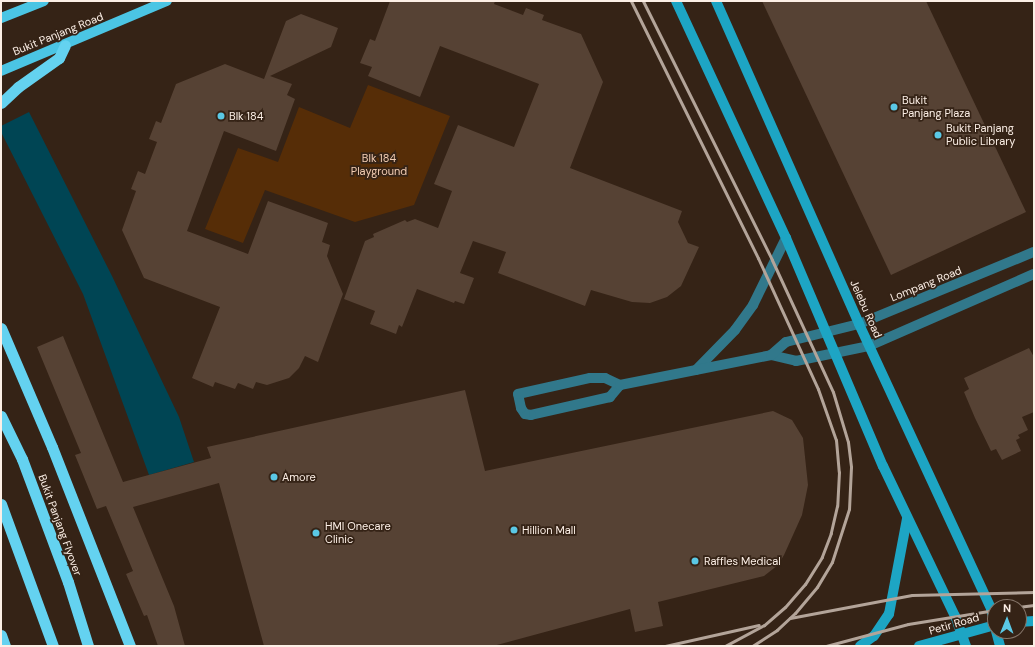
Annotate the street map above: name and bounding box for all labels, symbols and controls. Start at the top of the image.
street label: Bukit Panjang Road [11,10,105,58]
place label: Bukit Panjang Plaza [902,94,970,120]
marker: Bukit Panjang Plaza [889,102,899,112]
place label: Blk 184 [229,109,263,123]
marker: Blk 184 [216,111,226,121]
place label: Bukit Panjang Public Library [946,122,1015,148]
marker: Bukit Panjang Public Library [933,130,943,140]
park label: Blk 184 Playground [351,152,407,178]
street label: Lompang Road [888,264,964,304]
street label: Jelebu Road [847,278,885,340]
place label: Amore [282,470,316,484]
marker: Amore [269,472,279,482]
street label: Bukit Panjang Flyover [36,473,84,577]
place label: HMI Onecare Clinic [325,520,391,546]
place label: Hillion Mall [522,523,576,537]
marker: Hillion Mall [509,525,519,535]
marker: HMI Onecare Clinic [310,527,322,539]
place label: Raffles Medical [704,554,781,568]
marker: Raffles Medical [689,555,701,567]
north arrow [987,599,1027,639]
text: N [1003,601,1011,615]
street label: Petir Road [927,611,981,637]

